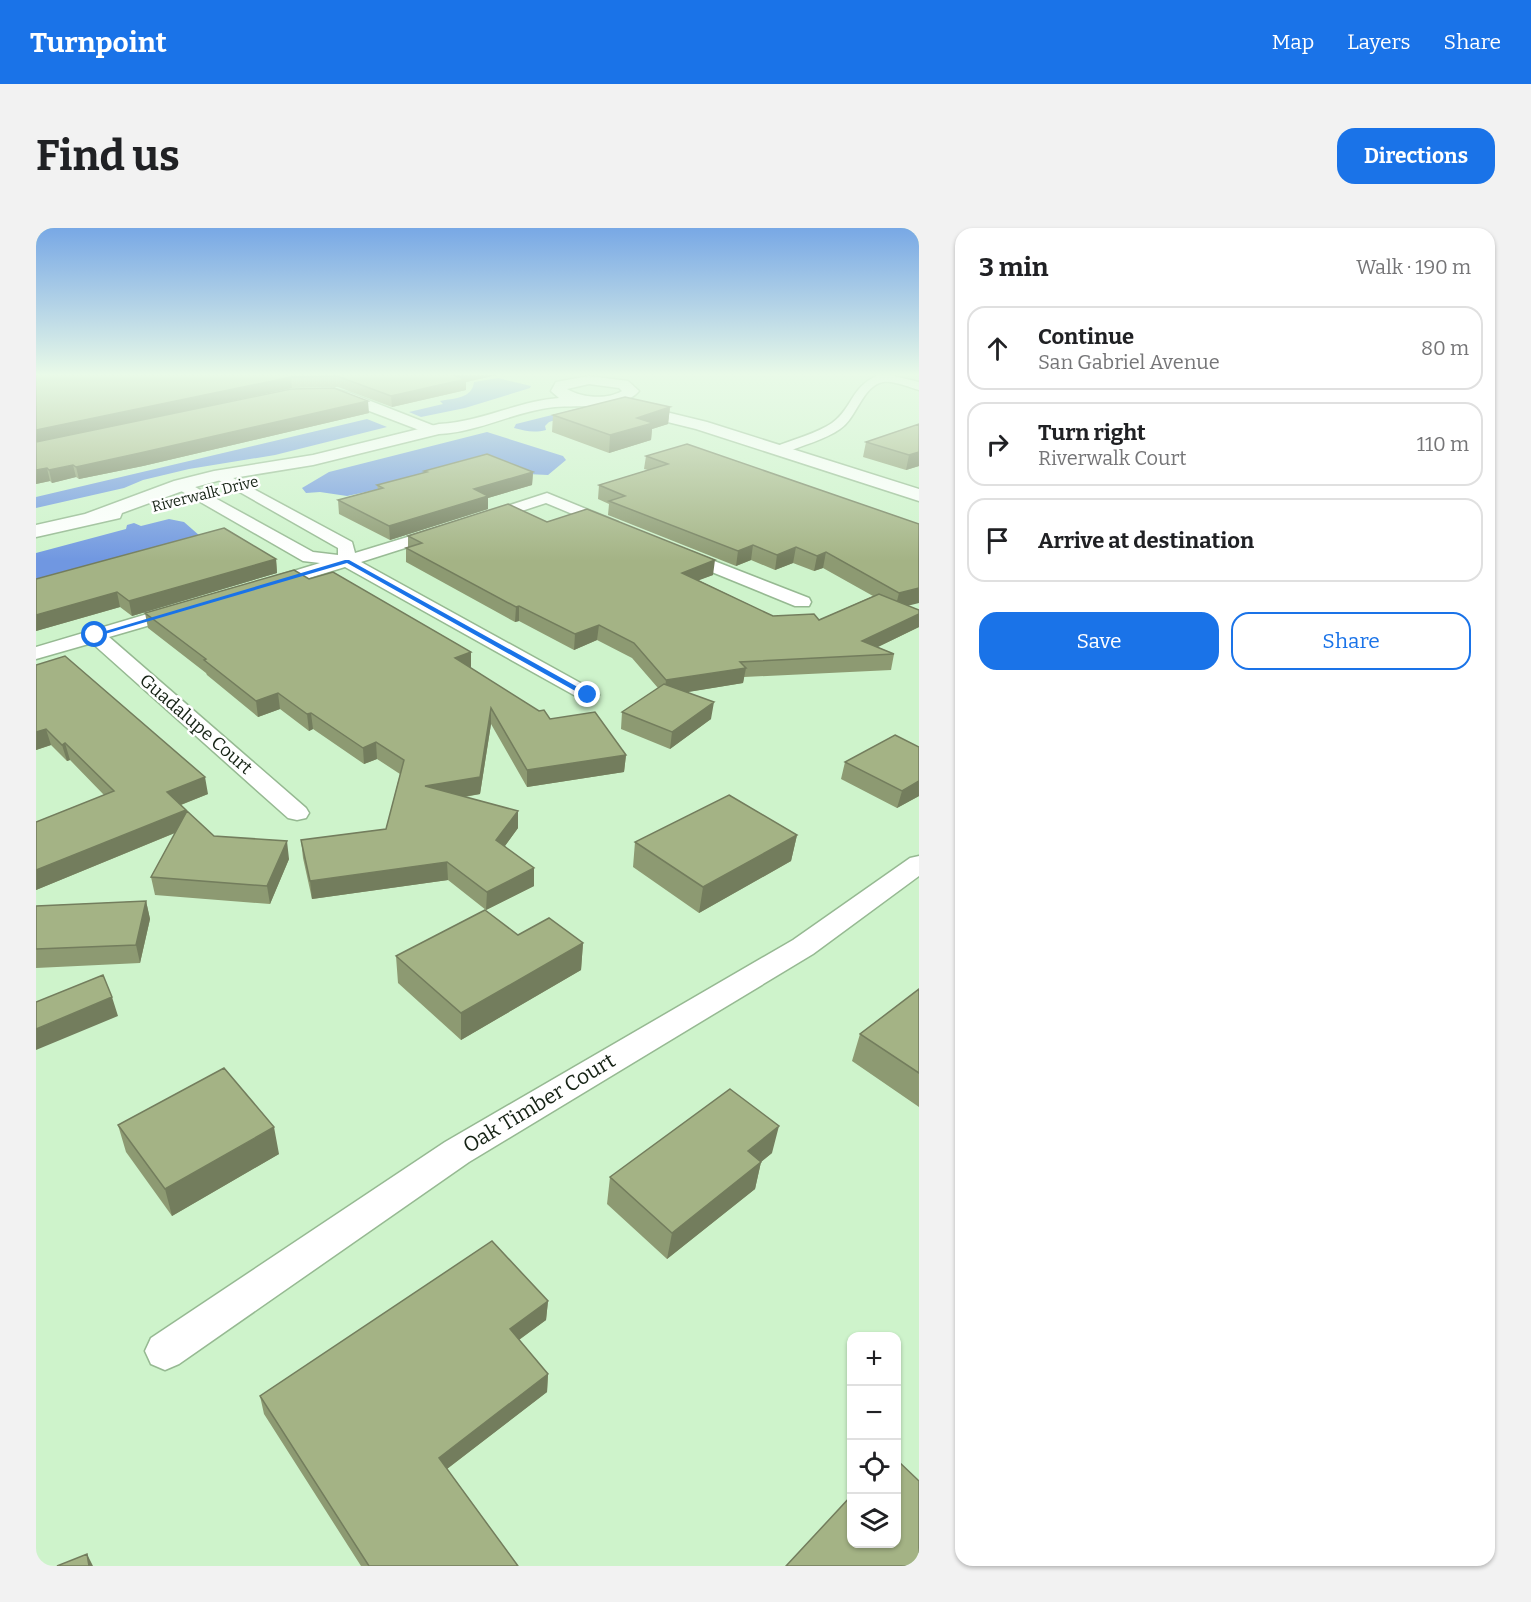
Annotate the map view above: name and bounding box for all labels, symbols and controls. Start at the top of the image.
text: Turnpoint [30,26,167,59]
text: Map [1272,29,1314,55]
text: Layers [1347,29,1411,55]
text: Share [1444,29,1501,55]
button: Directions [1337,128,1495,184]
text: Find us [36,131,180,181]
text: 3 min [979,252,1048,283]
text: Walk · 190 m [1356,255,1471,279]
text: Continue [1038,323,1134,350]
icon: ahead [981,332,1014,365]
text: 80 m [1421,336,1469,360]
text: San Gabriel Avenue [1038,350,1220,374]
text: Turn right [1038,419,1146,446]
icon: right [981,428,1014,461]
text: 110 m [1417,432,1469,456]
text: Riverwalk Court [1038,446,1187,470]
street label: Riverwalk Drive [150,472,260,516]
icon: arrive [981,524,1014,557]
text: Arrive at destination [1038,527,1254,554]
button: Save [979,612,1219,670]
button: Share [1231,612,1471,670]
route start [81,621,107,647]
street label: Guadalupe Court [135,669,257,779]
route end [574,681,600,707]
street label: Oak Timber Court [458,1047,620,1159]
map controls [847,1332,901,1548]
button: + [847,1332,901,1386]
button: − [847,1386,901,1440]
button: locate [847,1440,901,1494]
button: layers [847,1494,901,1548]

